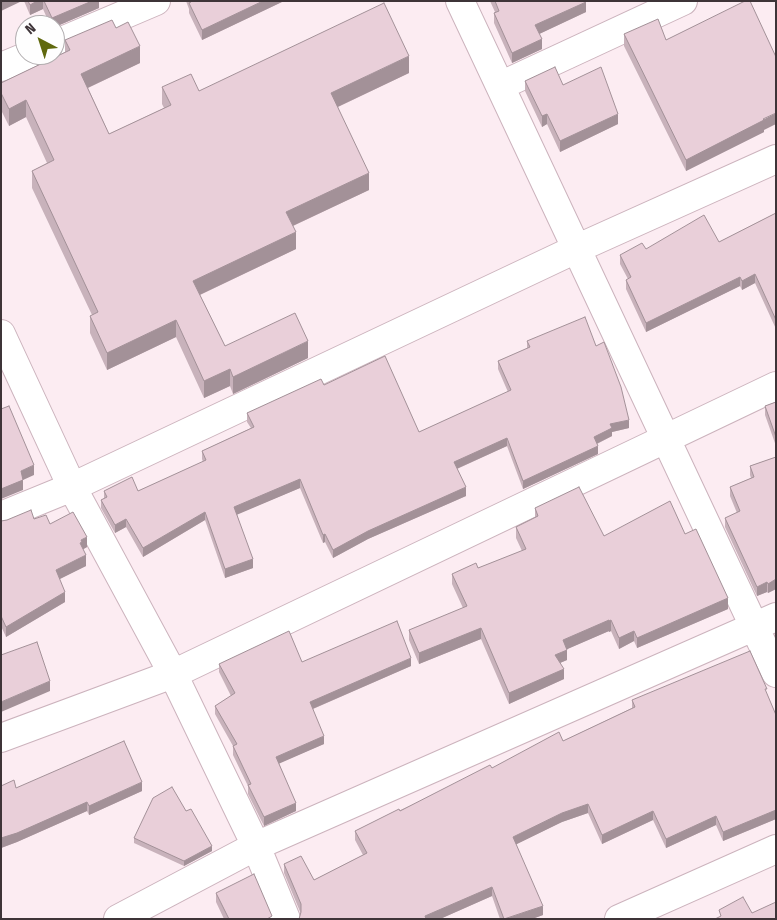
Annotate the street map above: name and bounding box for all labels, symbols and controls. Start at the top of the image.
north arrow [15,15,65,65]
text: N [22,20,39,38]

